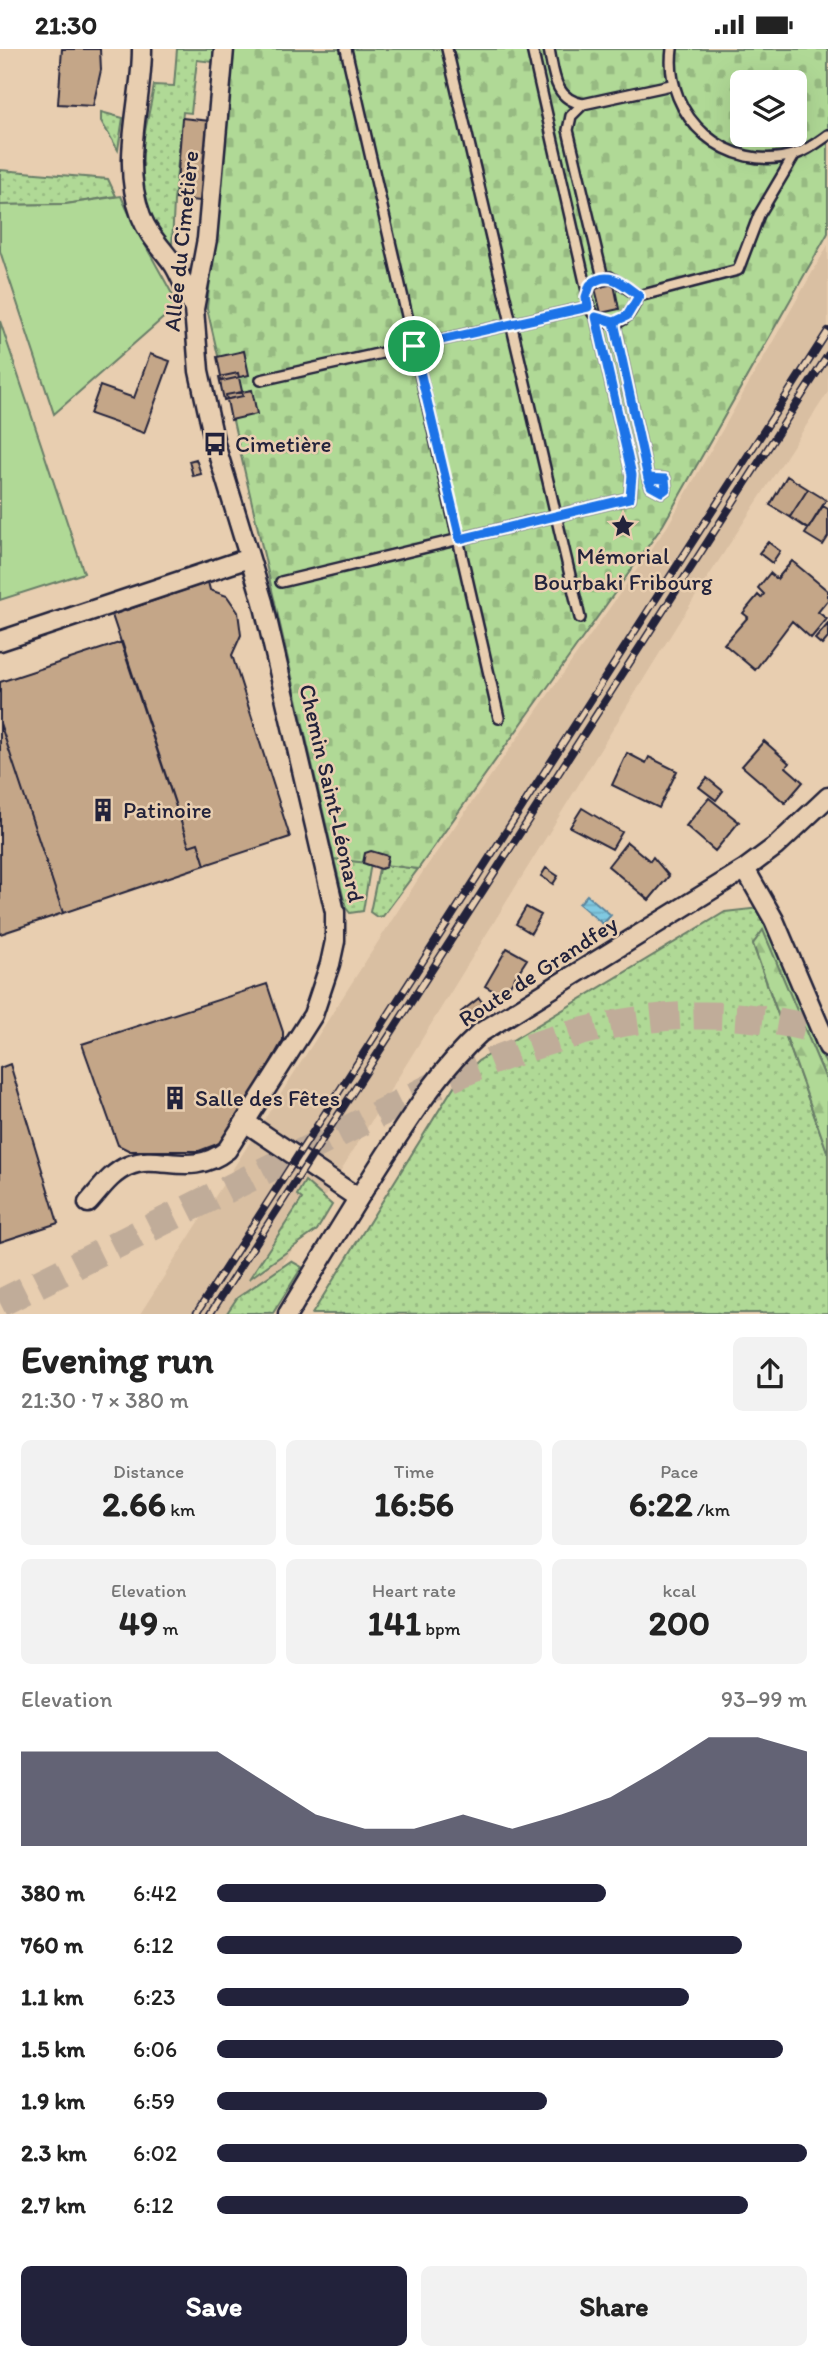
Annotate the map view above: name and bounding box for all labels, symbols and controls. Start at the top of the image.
text: 21:30 [35,9,97,41]
map controls [730,70,807,147]
button: layers [730,70,807,147]
street label: Allée du Cimetière [158,149,204,333]
pin [384,316,444,376]
icon: arrive [395,327,433,365]
bus stop icon: Cimetière [201,430,229,458]
place label: Cimetière [235,430,331,458]
place icon: Mémorial Bourbaki Fribourg [609,512,637,540]
place label: Mémorial Bourbaki Fribourg [533,542,713,596]
street label: Chemin Saint-Léonard [293,681,371,905]
building icon: Patinoire [89,796,117,824]
place label: Patinoire [123,796,212,824]
street label: Route de Grandfey [453,909,623,1033]
building icon: Salle des Fêtes [161,1084,189,1112]
place label: Salle des Fêtes [195,1084,340,1112]
text: Evening run [21,1337,214,1383]
button: share [733,1337,807,1411]
text: 21:30 · 7 × 380 m [21,1386,189,1414]
text: Distance [113,1460,184,1483]
text: Time [394,1460,434,1483]
text: Pace [660,1460,698,1483]
text: 2.66 [102,1483,166,1525]
text: 16:56 [374,1483,454,1525]
text: 6:22 [629,1483,693,1525]
text: km [166,1498,195,1521]
text: /km [693,1498,730,1521]
text: Elevation [111,1579,186,1602]
text: Heart rate [372,1579,456,1602]
text: kcal [662,1579,696,1602]
text: 49 [119,1602,158,1644]
text: 141 [367,1602,421,1644]
text: 200 [649,1602,710,1644]
text: m [158,1617,178,1640]
text: bpm [421,1617,461,1640]
text: Elevation [21,1685,112,1713]
text: 93–99 m [721,1685,807,1713]
text: 380 m [21,1879,85,1907]
text: 6:42 [133,1879,177,1907]
text: 760 m [21,1931,83,1959]
text: 6:12 [133,1931,174,1959]
text: 1.1 km [21,1983,84,2011]
text: 6:23 [133,1983,175,2011]
text: 1.5 km [21,2035,85,2063]
text: 6:06 [133,2035,177,2063]
text: 1.9 km [21,2087,85,2115]
text: 6:59 [133,2087,175,2115]
text: 2.3 km [21,2139,87,2167]
text: 6:02 [133,2139,177,2167]
text: 2.7 km [21,2191,86,2219]
text: 6:12 [133,2191,174,2219]
button: Save [21,2266,407,2346]
button: Share [421,2266,807,2346]

